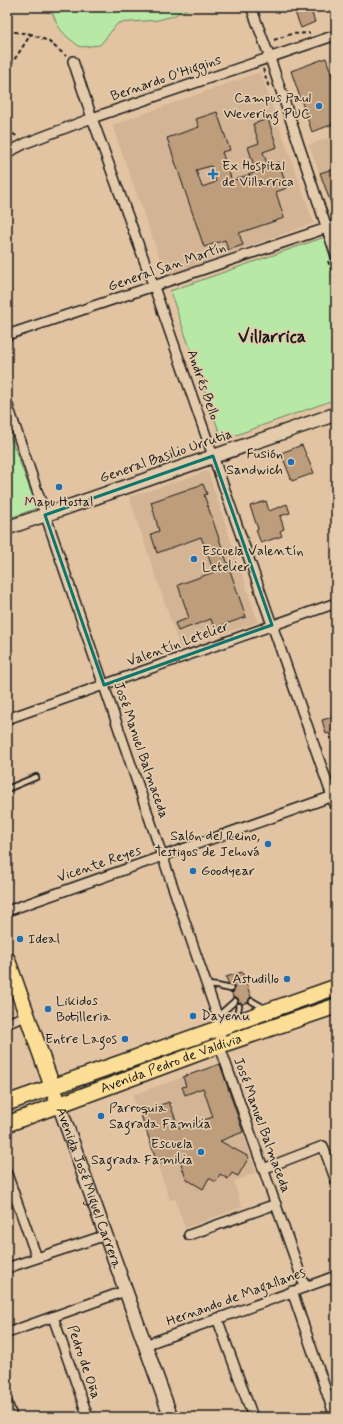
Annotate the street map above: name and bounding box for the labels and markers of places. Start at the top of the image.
place label: Campus Paul Wevering PUC [223,89,311,125]
marker: Campus Paul Wevering PUC [314,101,324,111]
place label: Ex Hospital de Villarrica [222,157,294,191]
marker: Ex Hospital de Villarrica [207,168,219,180]
place label: Fusión Sandwich [226,445,283,479]
marker: Fusión Sandwich [286,457,296,467]
marker: Mapu Hostal [54,482,64,492]
place label: Mapu Hostal [25,493,93,511]
place label: Escuela Valentín Letelier [202,542,304,576]
marker: Escuela Valentín Letelier [189,554,199,564]
place label: Salón del Reino, Testigos de Jehová [155,827,260,861]
marker: Salón del Reino, Testigos de Jehová [263,839,273,849]
place label: Goodyear [201,862,255,880]
marker: Goodyear [188,866,198,876]
place label: Ideal [28,930,60,948]
marker: Ideal [15,934,25,944]
place label: Astudillo [233,970,279,988]
marker: Astudillo [282,974,292,984]
place label: Likidos Botilleria [56,992,111,1026]
marker: Likidos Botilleria [43,1004,53,1014]
place label: Dayenu [201,1007,250,1025]
marker: Dayenu [188,1011,198,1021]
place label: Entre Lagos [45,1030,117,1050]
marker: Entre Lagos [120,1034,130,1044]
place label: Parroquia Sagrada Familia [109,1099,211,1135]
marker: Parroquia Sagrada Familia [96,1111,106,1121]
place label: Escuela Sagrada Familia [91,1135,193,1171]
marker: Escuela Sagrada Familia [196,1147,206,1157]

